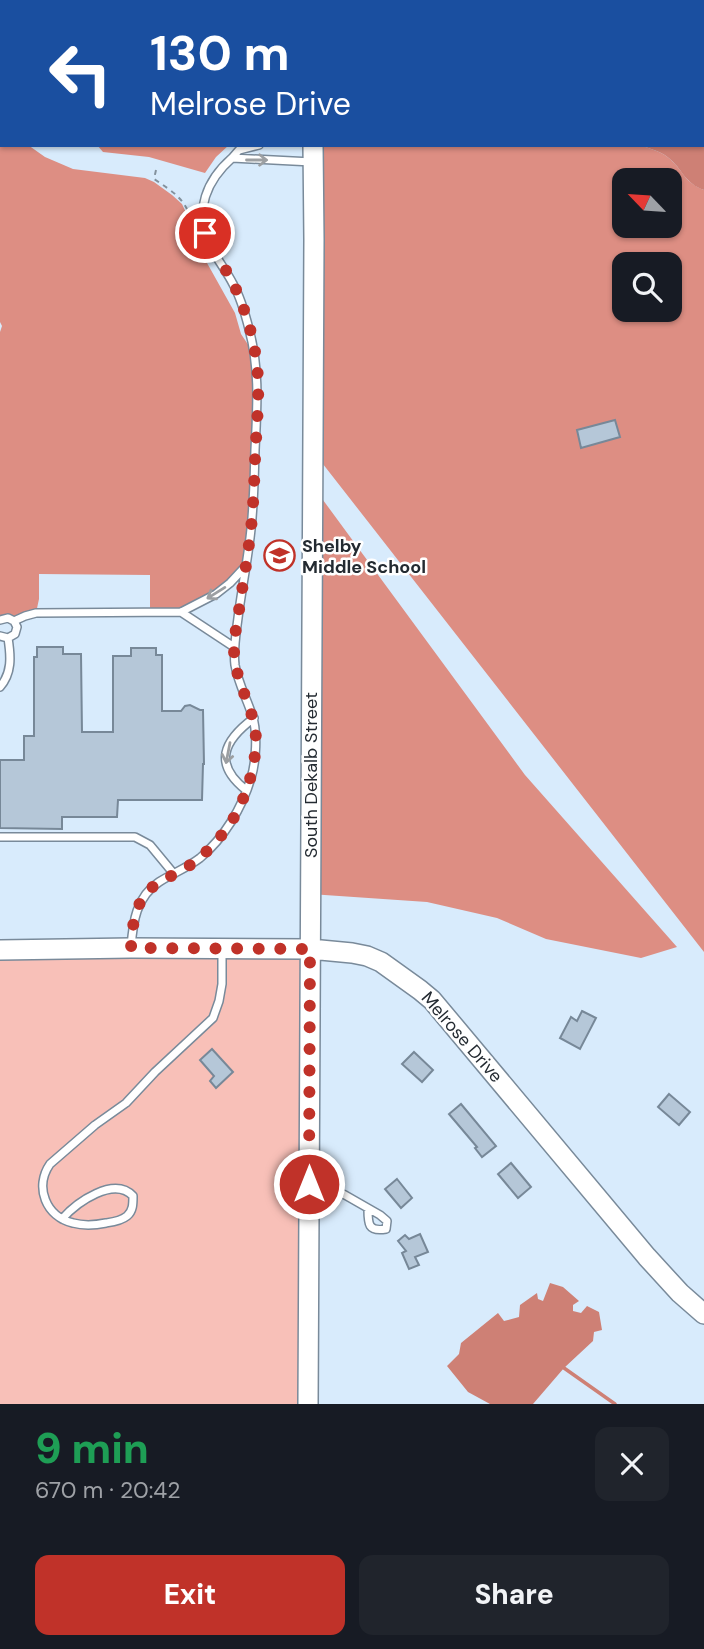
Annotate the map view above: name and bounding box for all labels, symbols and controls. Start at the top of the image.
text: 130 m [150,21,290,85]
icon: left [35,28,126,119]
text: Melrose Drive [150,83,351,125]
one-way arrow [245,153,268,167]
north arrow [612,168,682,238]
map controls [612,168,682,322]
pin [175,203,235,263]
icon: arrive [186,214,224,252]
button: search [612,252,682,322]
place label: Shelby Middle School [302,534,426,579]
school or university icon: Shelby Middle School [262,539,296,573]
one-way arrow [206,587,226,601]
street label: South Dekalb Street [299,692,323,858]
one-way arrow [221,742,234,764]
street label: Melrose Drive [416,986,508,1088]
position arrow [272,1147,346,1221]
text: 9 min [35,1421,149,1476]
button: close [595,1427,669,1501]
text: 670 m · 20:42 [35,1475,181,1505]
button: Exit [35,1555,345,1635]
button: Share [359,1555,669,1635]

